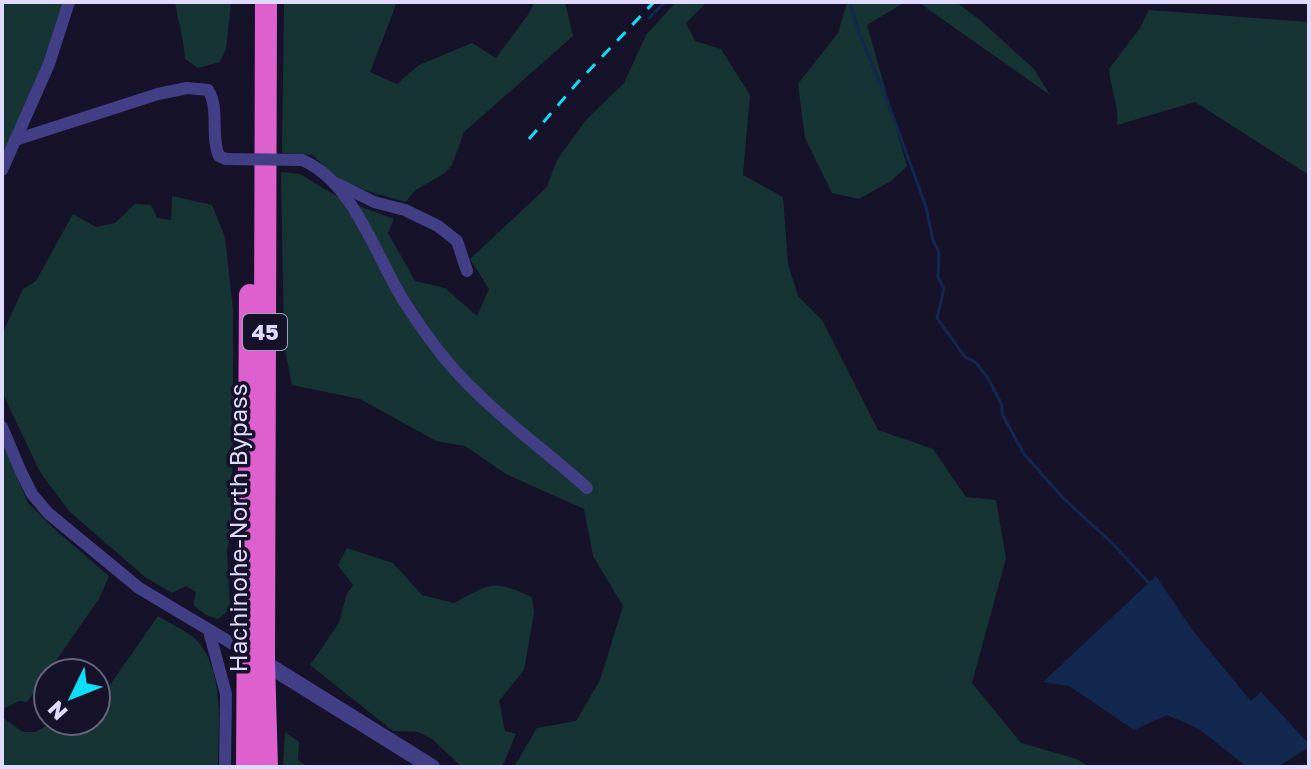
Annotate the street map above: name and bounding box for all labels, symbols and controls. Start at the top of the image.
road number: 45 [243,314,287,350]
street label: Hachinohe-North Bypass [223,384,252,672]
north arrow [32,657,112,737]
text: N [41,696,73,726]

